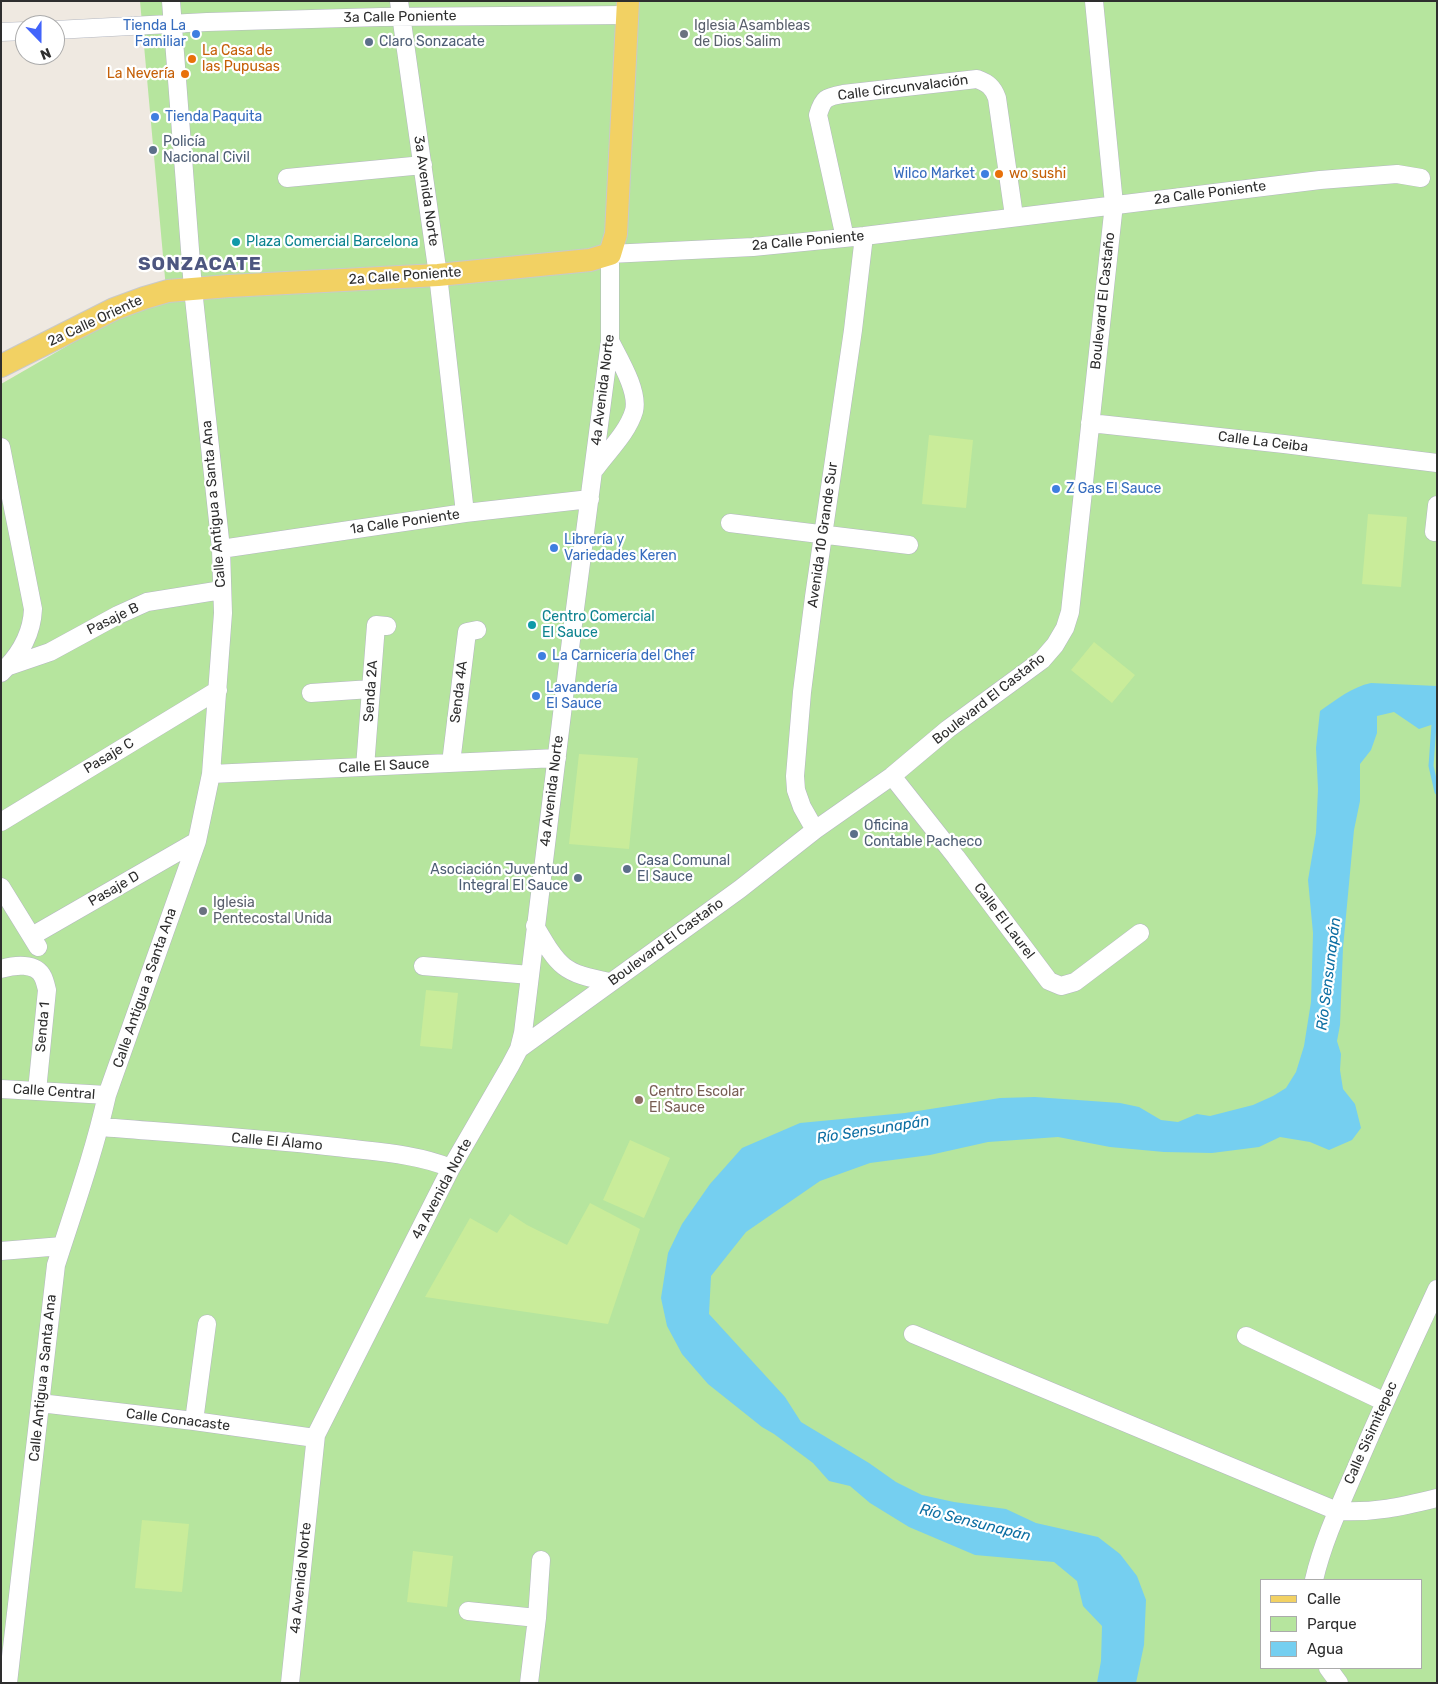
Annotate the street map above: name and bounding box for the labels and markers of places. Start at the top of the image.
place label: Tienda La Familiar [123,18,186,50]
place label: Iglesia Asambleas de Dios Salim [694,18,810,50]
marker: Tienda La Familiar [190,28,202,40]
marker: Iglesia Asambleas de Dios Salim [678,28,690,40]
place label: Claro Sonzacate [379,34,485,50]
marker: Claro Sonzacate [363,36,375,48]
place label: La Casa de las Pupusas [202,43,280,75]
marker: La Casa de las Pupusas [186,53,198,65]
place label: La Nevería [107,66,175,82]
marker: La Nevería [179,68,191,80]
place label: Tienda Paquita [165,109,262,125]
marker: Tienda Paquita [149,111,161,123]
place label: Policía Nacional Civil [163,134,250,166]
marker: Policía Nacional Civil [147,144,159,156]
place label: Wilco Market [893,166,975,182]
place label: wo sushi [1009,166,1066,182]
marker: Wilco Market [979,168,991,180]
marker: wo sushi [993,168,1005,180]
place label: Plaza Comercial Barcelona [246,234,418,250]
marker: Plaza Comercial Barcelona [230,236,242,248]
place label: Z Gas El Sauce [1066,481,1161,497]
marker: Z Gas El Sauce [1050,483,1062,495]
place label: Librería y Variedades Keren [564,532,677,564]
marker: Librería y Variedades Keren [548,542,560,554]
place label: Centro Comercial El Sauce [542,609,655,642]
marker: Centro Comercial El Sauce [526,619,538,631]
place label: La Carnicería del Chef [552,648,695,664]
marker: La Carnicería del Chef [536,650,548,662]
place label: Lavandería El Sauce [546,680,618,712]
marker: Lavandería El Sauce [530,690,542,702]
place label: Oficina Contable Pacheco [864,818,982,850]
marker: Oficina Contable Pacheco [848,828,860,840]
place label: Casa Comunal El Sauce [637,853,730,886]
place label: Asociación Juventud Integral El Sauce [430,862,568,894]
marker: Casa Comunal El Sauce [621,863,633,875]
marker: Asociación Juventud Integral El Sauce [572,872,584,884]
place label: Iglesia Pentecostal Unida [213,895,332,928]
marker: Iglesia Pentecostal Unida [197,905,209,917]
place label: Centro Escolar El Sauce [649,1084,745,1116]
marker: Centro Escolar El Sauce [633,1094,645,1106]

